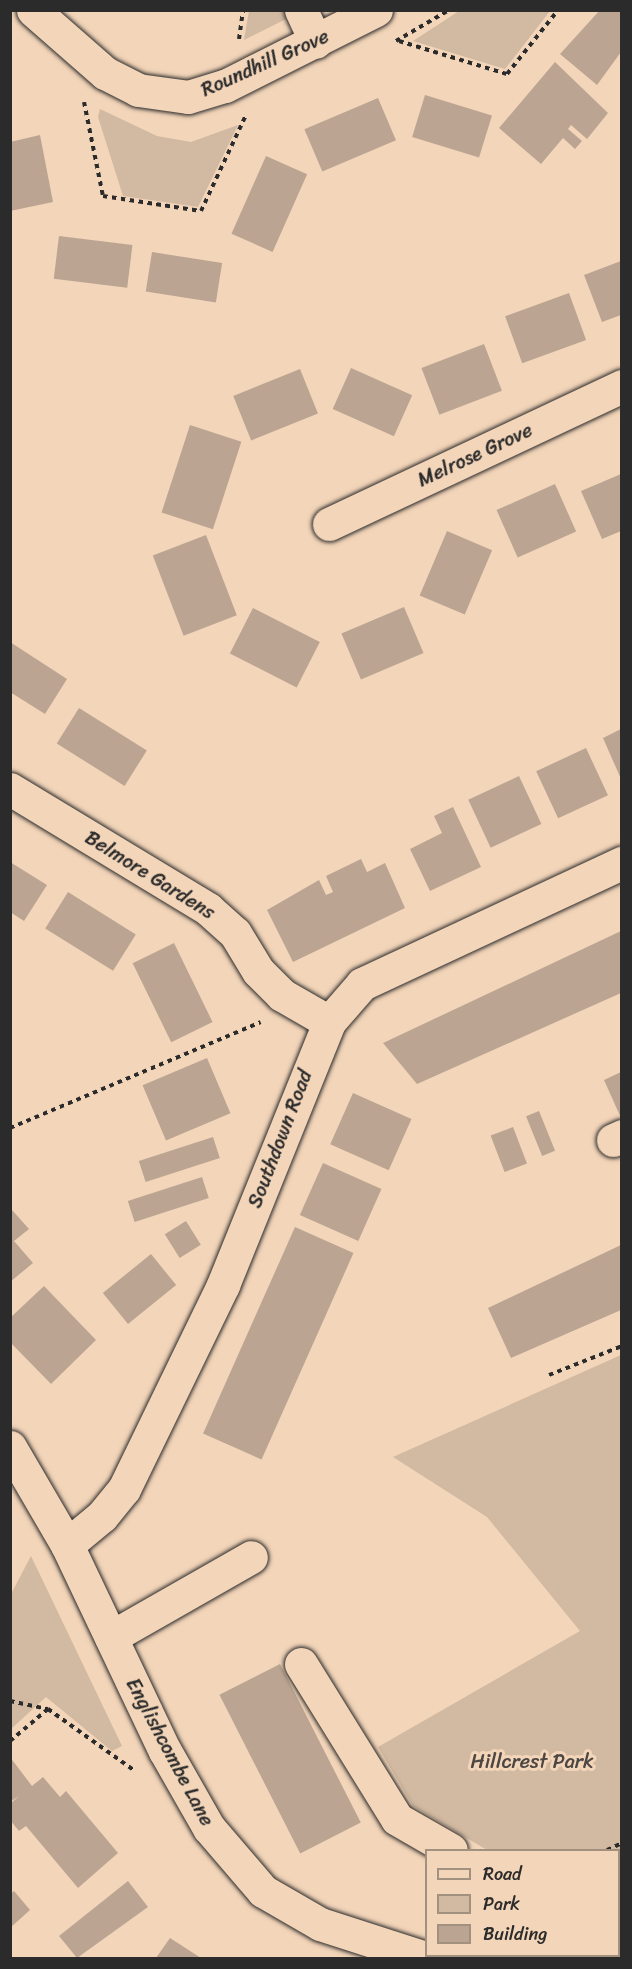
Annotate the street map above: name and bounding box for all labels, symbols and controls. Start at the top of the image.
street label: Roundhill Grove [197,24,333,102]
street label: Melrose Grove [414,418,536,492]
street label: Belmore Gardens [81,825,219,925]
street label: Southdown Road [243,1067,317,1211]
street label: Englishcombe Lane [121,1674,219,1830]
park label: Hillcrest Park [471,1749,593,1773]
legend [425,1849,620,1957]
text: Road [483,1858,522,1890]
text: Park [483,1888,520,1920]
text: Building [483,1918,547,1950]

